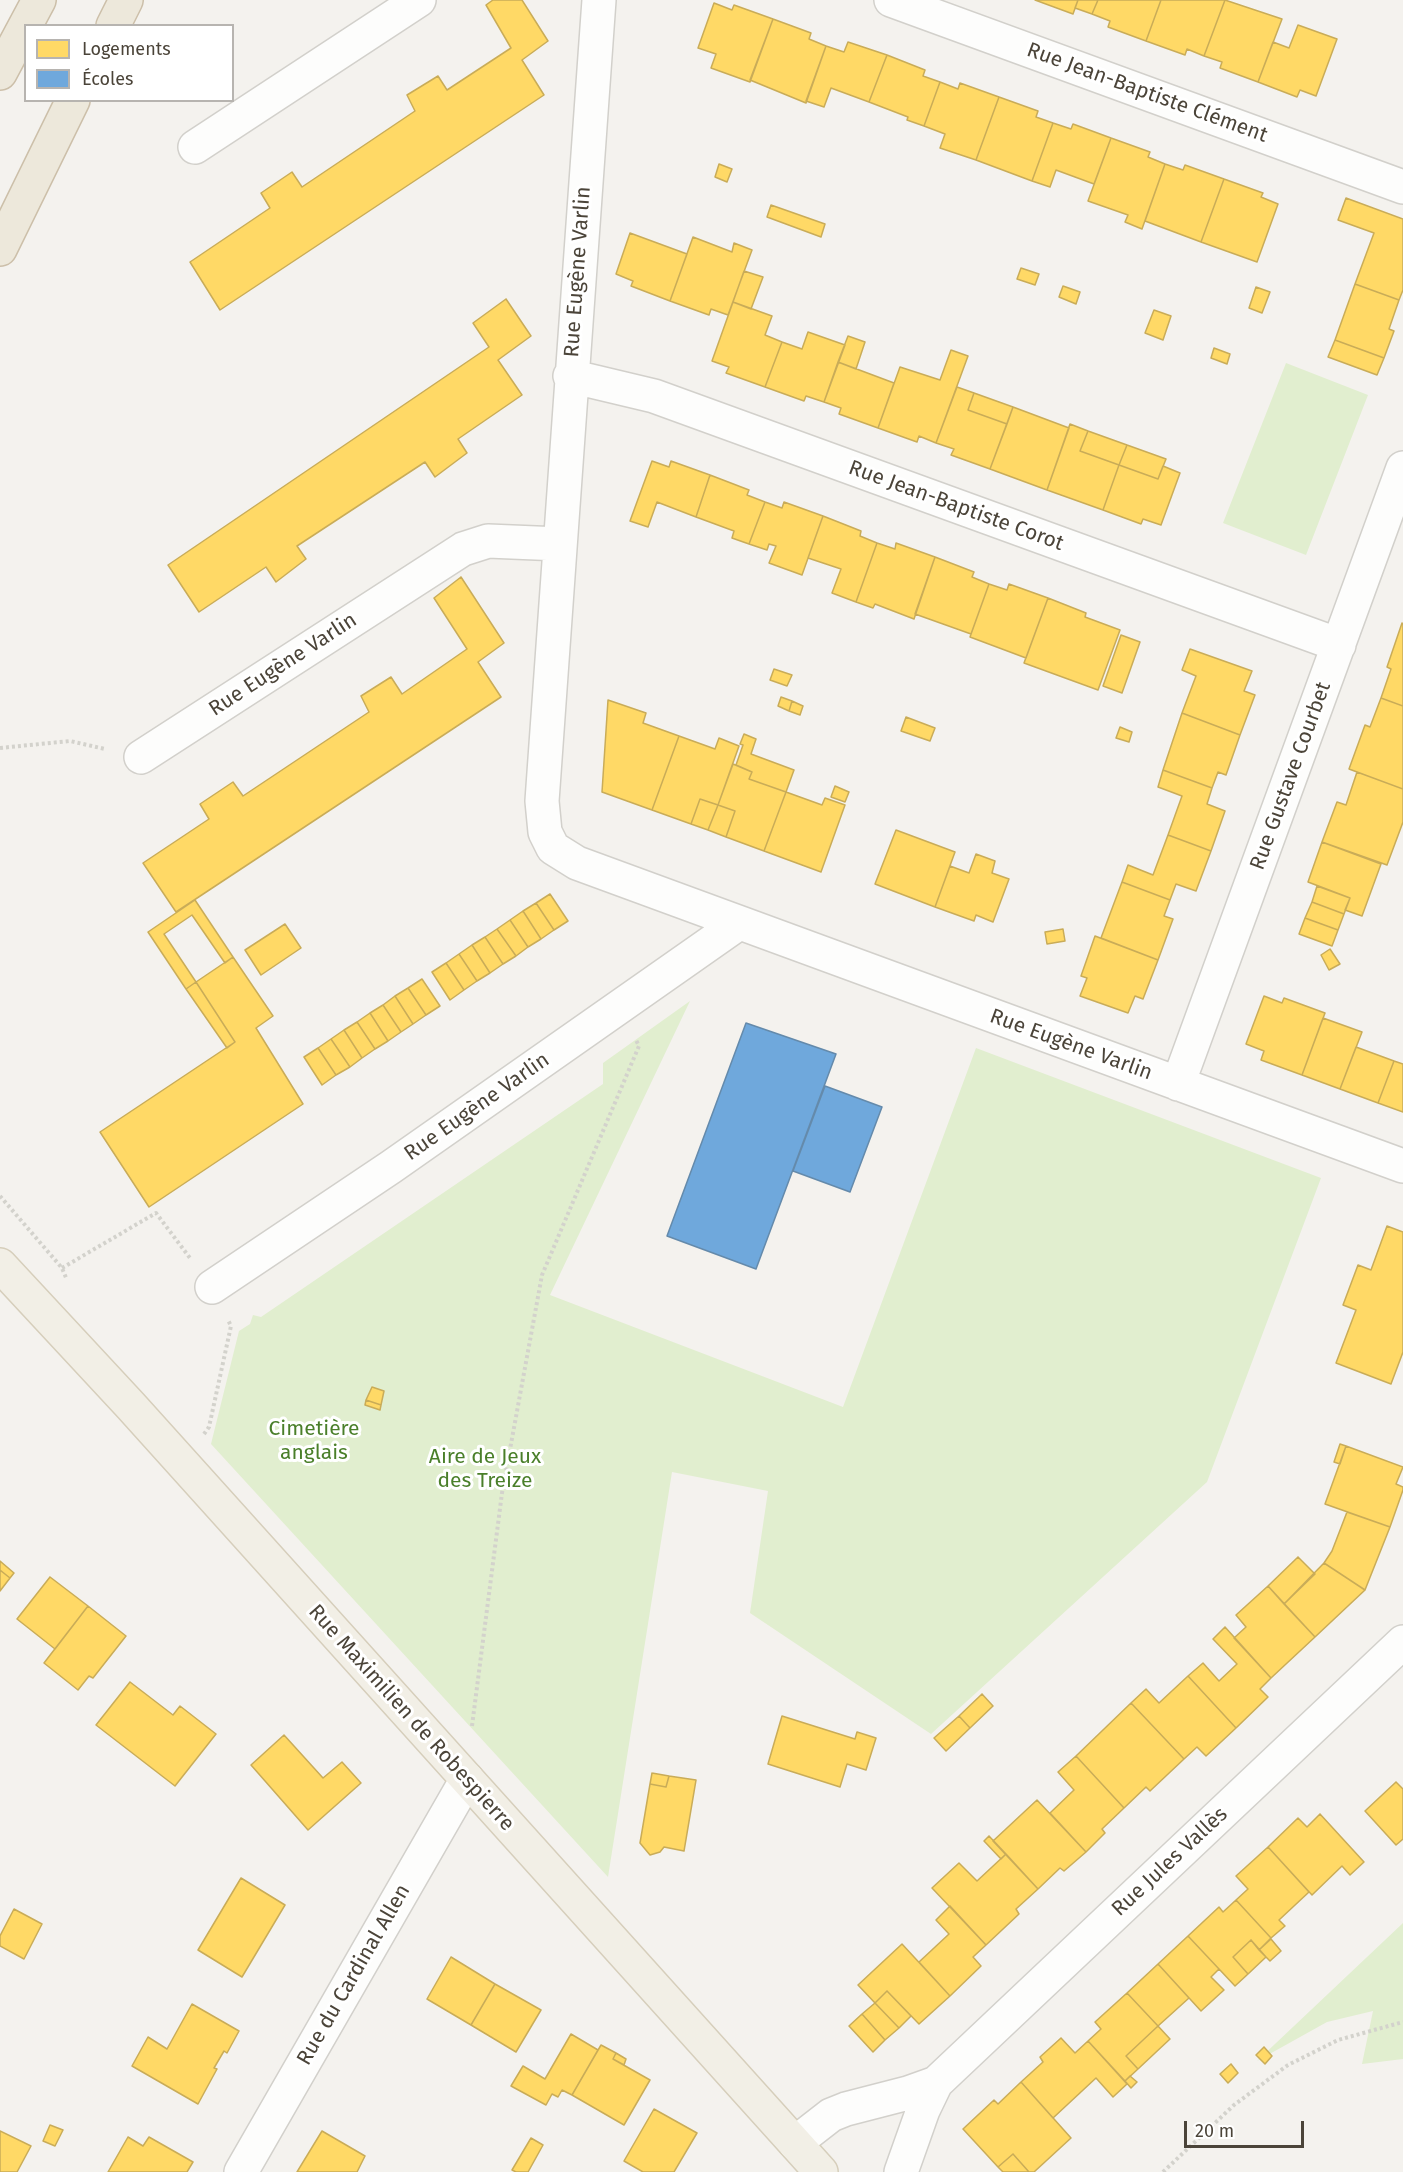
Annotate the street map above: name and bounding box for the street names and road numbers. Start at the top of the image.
street label: Rue Jean-Baptiste Clément [1023,38,1271,148]
street label: Rue Eugène Varlin [559,186,597,358]
street label: Rue Jean-Baptiste Corot [845,455,1067,557]
street label: Rue Eugène Varlin [204,608,362,722]
street label: Rue Gustave Courbet [1245,678,1337,874]
street label: Rue Eugène Varlin [986,1004,1156,1086]
street label: Rue Eugène Varlin [400,1048,554,1166]
street label: Rue Maximilien de Robespierre [303,1600,519,1836]
street label: Rue Jules Vallès [1107,1802,1233,1922]
street label: Rue du Cardinal Allen [292,1880,416,2070]

